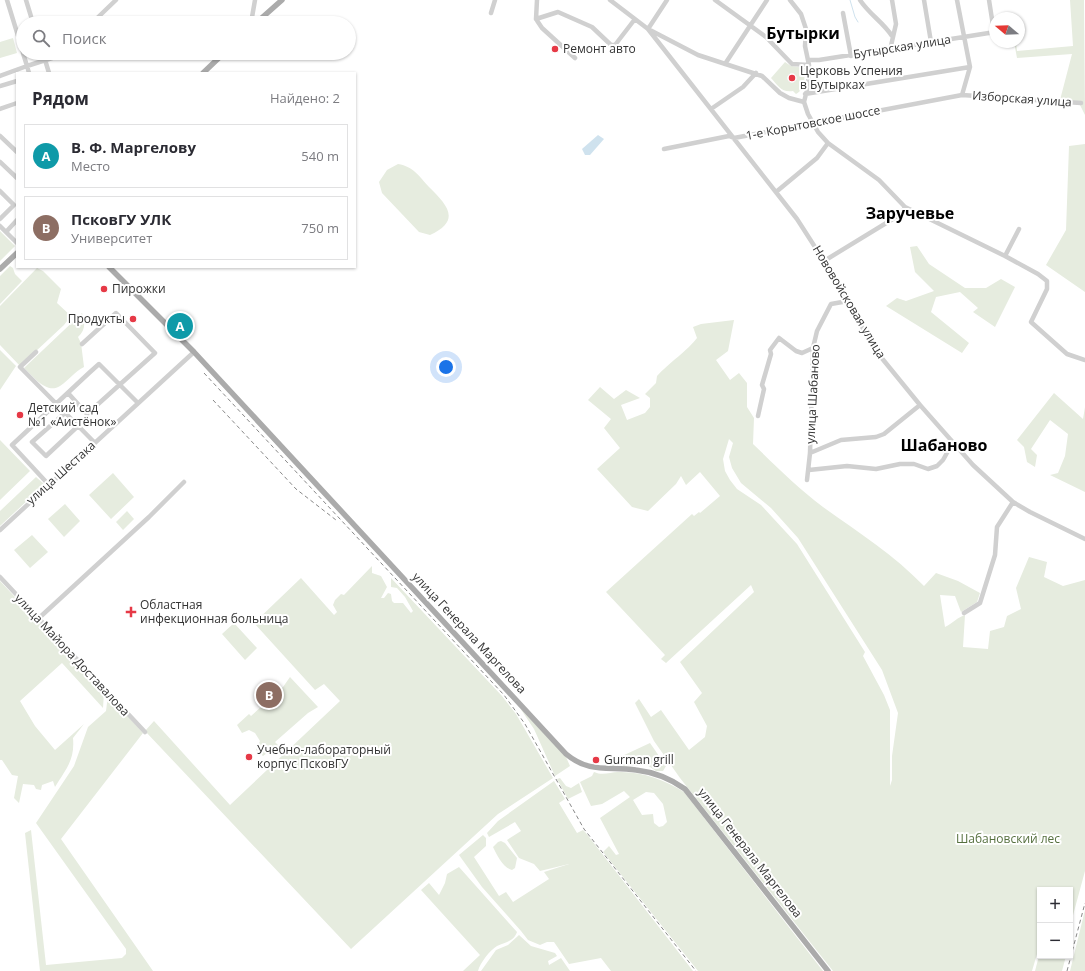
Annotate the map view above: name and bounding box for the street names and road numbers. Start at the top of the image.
street label: Бутырская улица [852,30,952,63]
street label: Изборская улица [972,87,1072,110]
street label: 1-е Корытовское шоссе [744,101,882,144]
street label: Нововойсковая улица [809,242,890,361]
street label: улица Шабаново [801,344,824,444]
street label: улица Шестака [22,437,99,508]
street label: улица Генерала Маргелова [409,568,530,697]
street label: улица Майора Доставалова [11,590,134,720]
street label: улица Генерала Маргелова [694,784,806,921]

